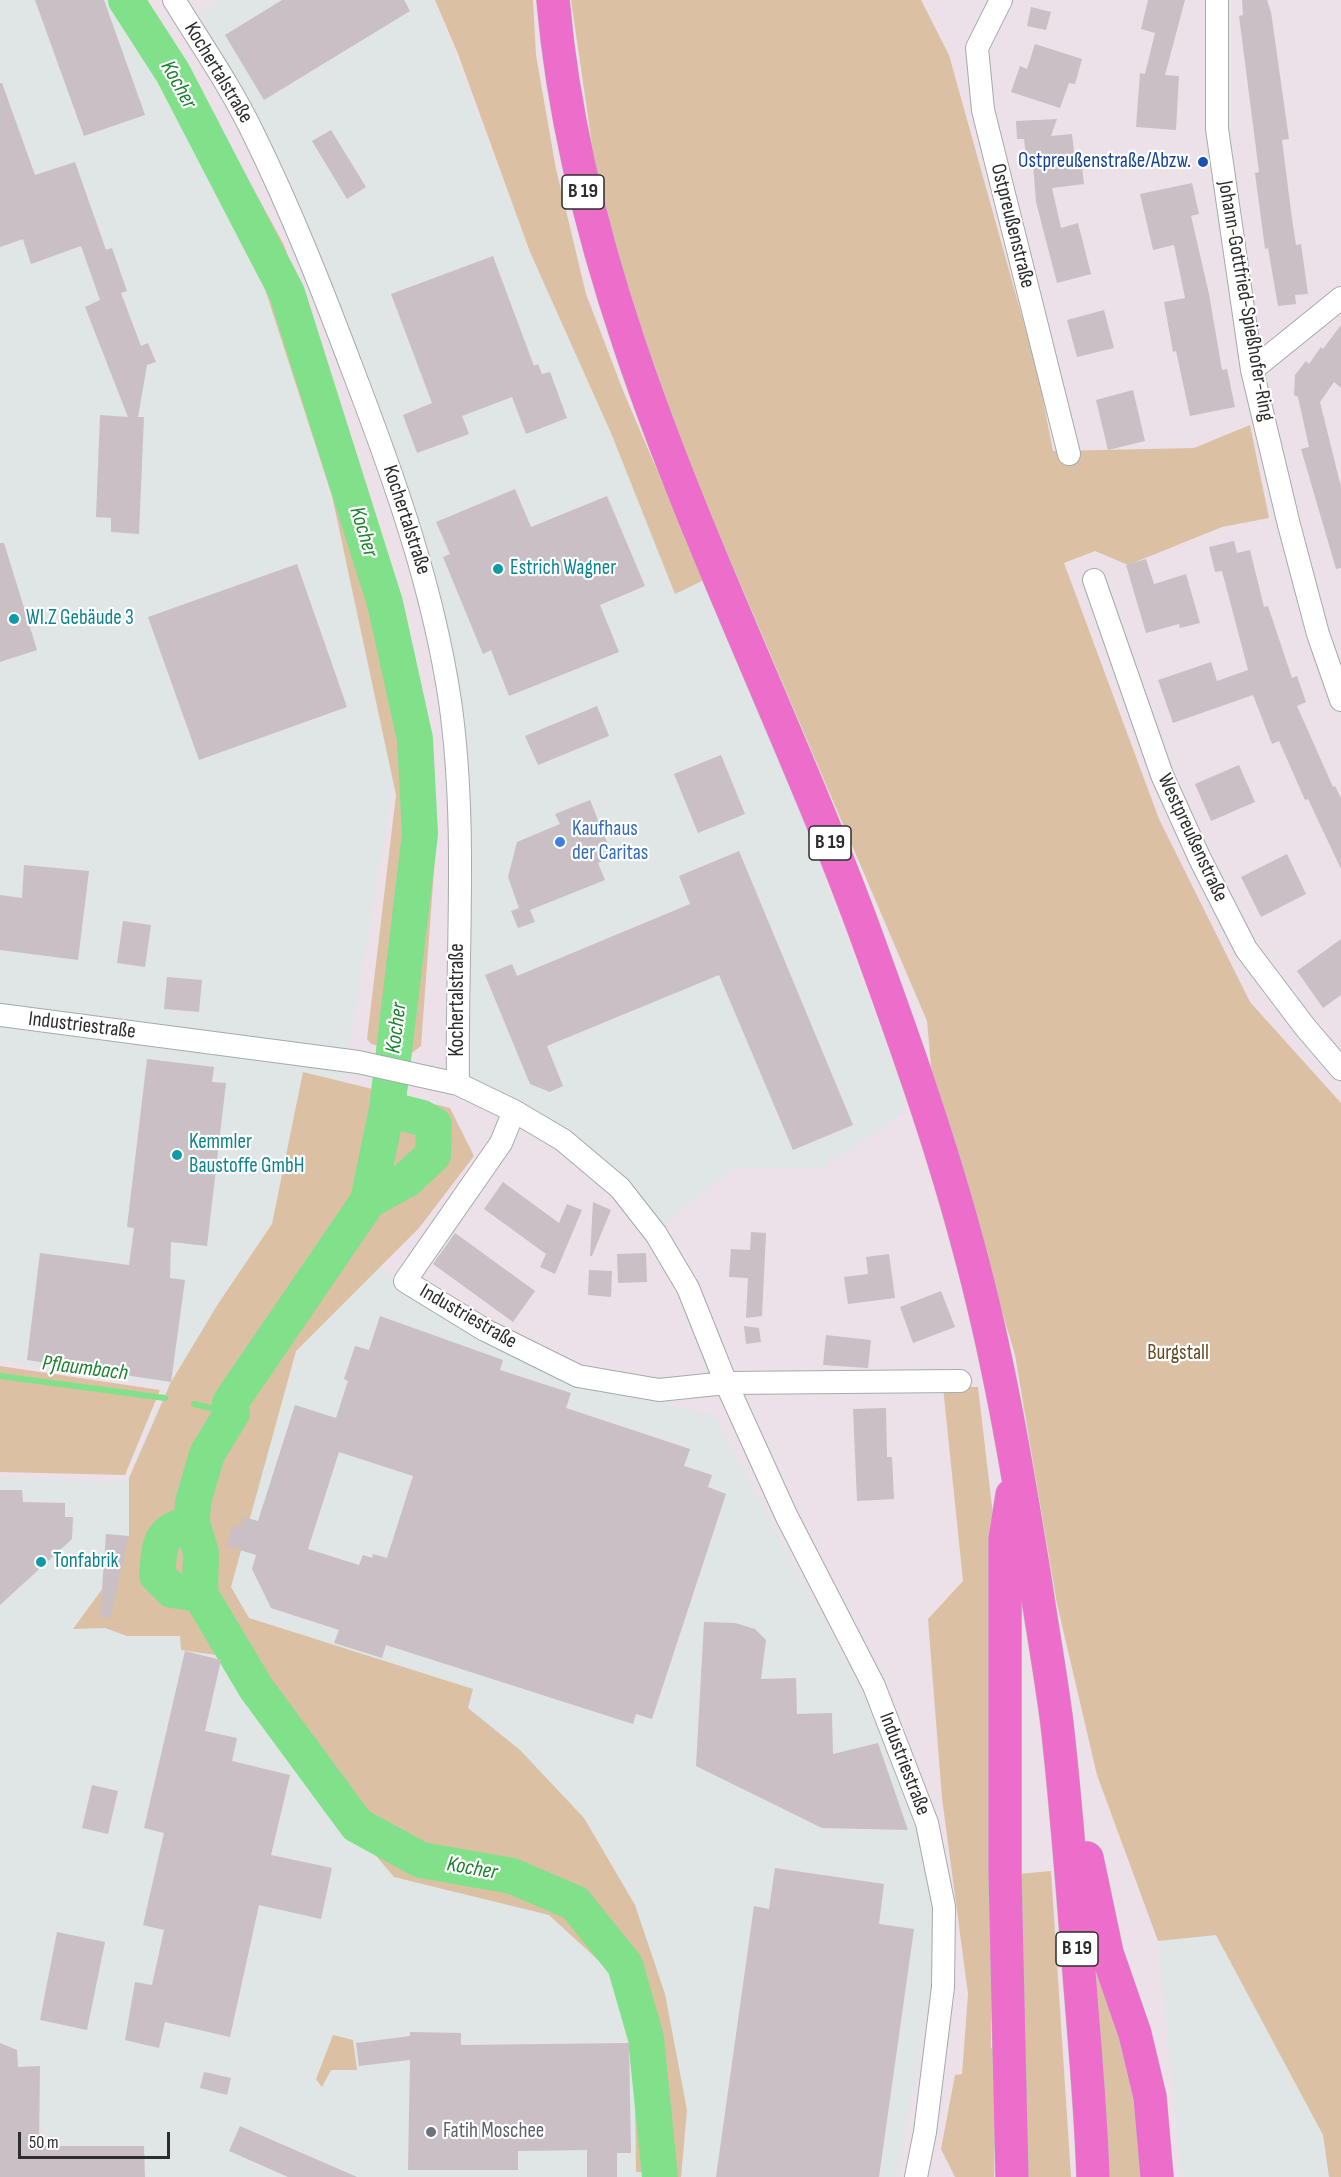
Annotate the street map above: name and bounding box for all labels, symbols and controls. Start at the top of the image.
street label: Kochertalstraße [178,18,258,128]
water label: Kocher [154,56,202,114]
place label: Ostpreußenstraße/Abzw. [1018,149,1191,175]
marker: Ostpreußenstraße/Abzw. [1196,155,1210,169]
street label: Ostpreußenstraße [984,161,1040,291]
road number: B 19 [562,175,604,209]
street label: Johann-Gottfried-Spießhofer-Ring [1211,179,1279,423]
street label: Kochertalstraße [377,462,435,578]
water label: Kocher [343,504,383,560]
place label: Estrich Wagner [510,556,616,582]
marker: Estrich Wagner [491,562,505,576]
place label: WI.Z Gebäude 3 [26,606,134,632]
marker: WI.Z Gebäude 3 [7,612,21,626]
street label: Westpreußenstraße [1151,770,1233,906]
place label: Kaufhaus der Caritas [572,817,648,867]
road number: B 19 [809,826,851,860]
marker: Kaufhaus der Caritas [553,835,567,849]
street label: Kochertalstraße [445,943,471,1057]
water label: Kocher [381,1001,413,1055]
street label: Industriestraße [27,1007,137,1045]
place label: Kemmler Baustoffe GmbH [189,1130,304,1180]
marker: Kemmler Baustoffe GmbH [170,1148,184,1162]
street label: Industriestraße [415,1279,521,1355]
park label: Burgstall [1147,1341,1209,1367]
water label: Pflaumbach [41,1351,129,1387]
place label: Tonfabrik [53,1549,118,1575]
marker: Tonfabrik [34,1555,48,1569]
street label: Industriestraße [873,1709,935,1819]
water label: Kocher [445,1852,499,1886]
road number: B 19 [1056,1932,1098,1966]
place label: Fatih Moschee [443,2119,544,2145]
scale bar [21,2120,172,2158]
marker: Fatih Moschee [424,2125,438,2139]
text: 50 m [29,2132,59,2153]

